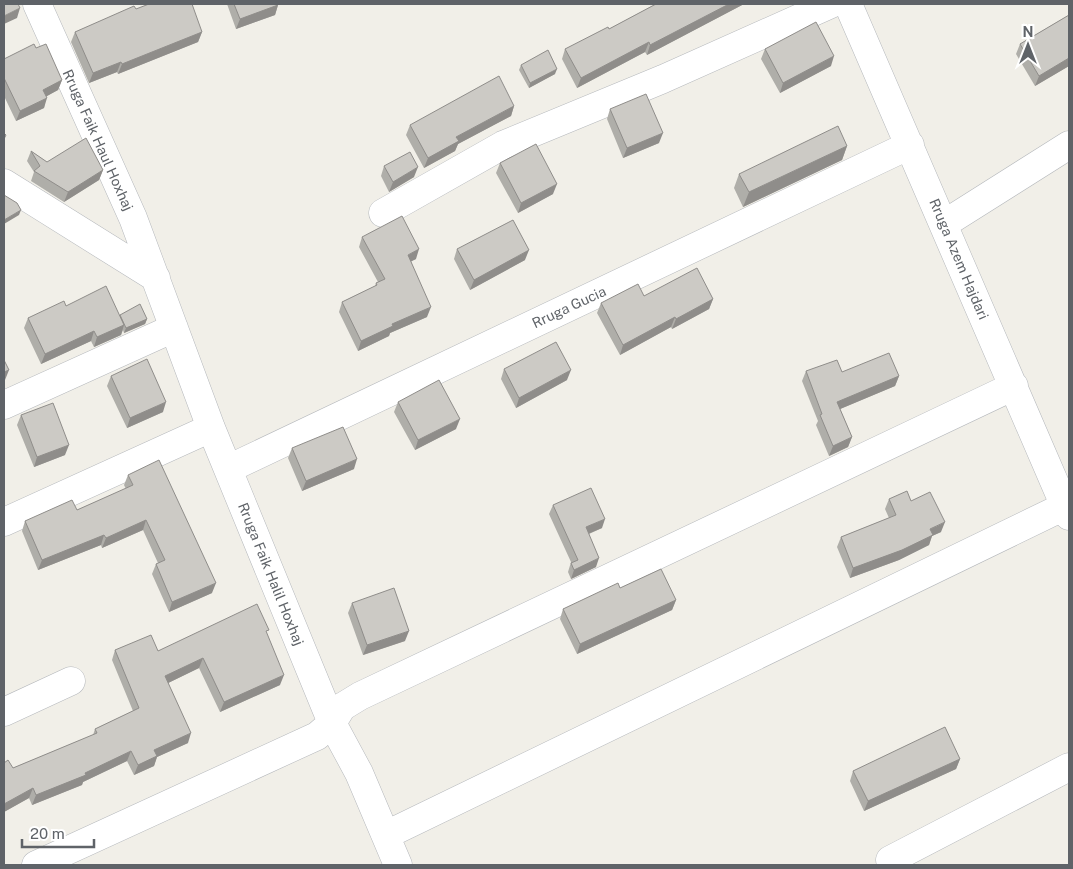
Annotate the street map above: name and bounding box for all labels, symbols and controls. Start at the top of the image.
north arrow [1003,20,1053,70]
text: N [1023,24,1033,40]
street label: Rruga Faik Haul Hoxhaj [60,67,136,213]
street label: Rruga Azem Hajdari [926,196,992,322]
street label: Rruga Gucia [529,283,609,331]
street label: Rruga Faik Halil Hoxhaj [235,500,307,648]
scale bar [22,816,95,848]
text: 20 m [30,825,65,842]

